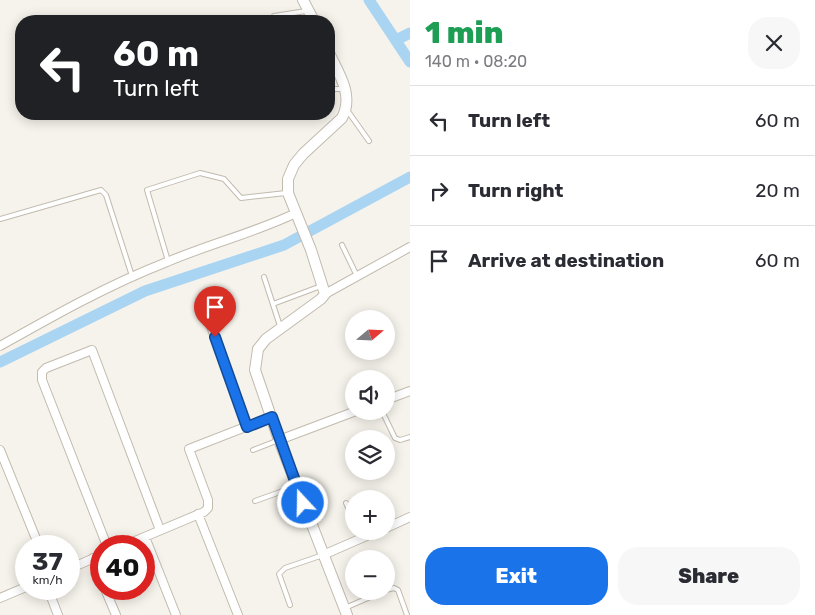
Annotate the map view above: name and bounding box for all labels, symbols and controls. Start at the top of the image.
text: 1 min [425,15,503,51]
button: close [748,17,800,69]
text: 60 m [113,33,199,75]
icon: left [30,35,95,100]
text: 140 m · 08:20 [425,52,527,71]
text: Turn left [113,75,199,102]
icon: left [425,107,453,135]
text: Turn left [468,109,550,132]
text: 60 m [755,109,800,132]
icon: right [425,177,453,205]
text: Turn right [468,179,563,202]
text: 20 m [755,179,800,202]
icon: arrive [425,247,453,275]
text: Arrive at destination [468,249,664,272]
text: 60 m [755,249,800,272]
pin [194,286,236,337]
icon: arrive [201,293,229,321]
north arrow [345,310,395,360]
map controls [345,310,395,600]
button: sound [345,370,395,420]
button: layers [345,430,395,480]
position arrow [276,476,328,528]
button: + [345,490,395,540]
speed limit sign: 40 [90,535,155,600]
text: 37 [32,547,63,576]
button: Exit [425,547,608,605]
button: Share [618,547,800,605]
button: − [345,550,395,600]
text: km/h [33,573,62,587]

